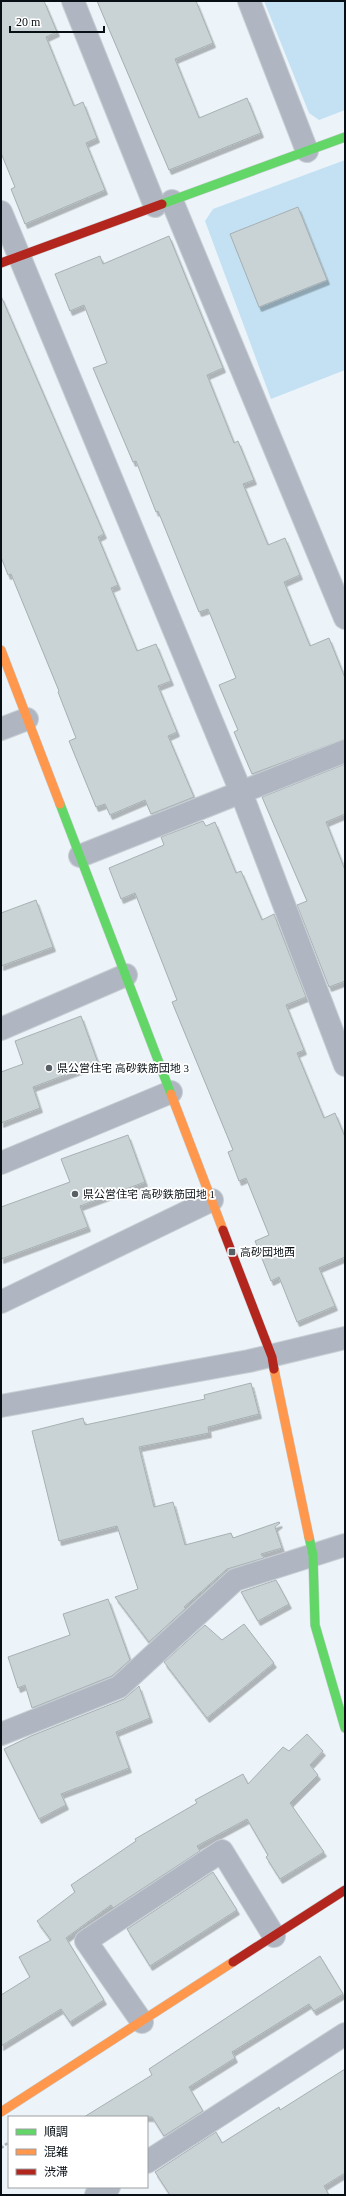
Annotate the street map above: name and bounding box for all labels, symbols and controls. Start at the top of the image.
scale bar [10,8,104,34]
text: 20 m [16,15,41,29]
place label: 県公営住宅 高砂鉄筋団地 3 [57,1062,189,1074]
marker: 県公営住宅 高砂鉄筋団地 3 [44,1063,54,1073]
place label: 県公営住宅 高砂鉄筋団地 1 [83,1188,215,1200]
marker: 県公営住宅 高砂鉄筋団地 1 [70,1189,80,1199]
place label: 高砂団地西 [240,1246,295,1258]
marker: 高砂団地西 [227,1247,237,1257]
legend [8,2116,148,2188]
text: 順調 [44,2125,68,2139]
text: 混雑 [44,2145,68,2159]
text: 渋滞 [44,2165,68,2179]

